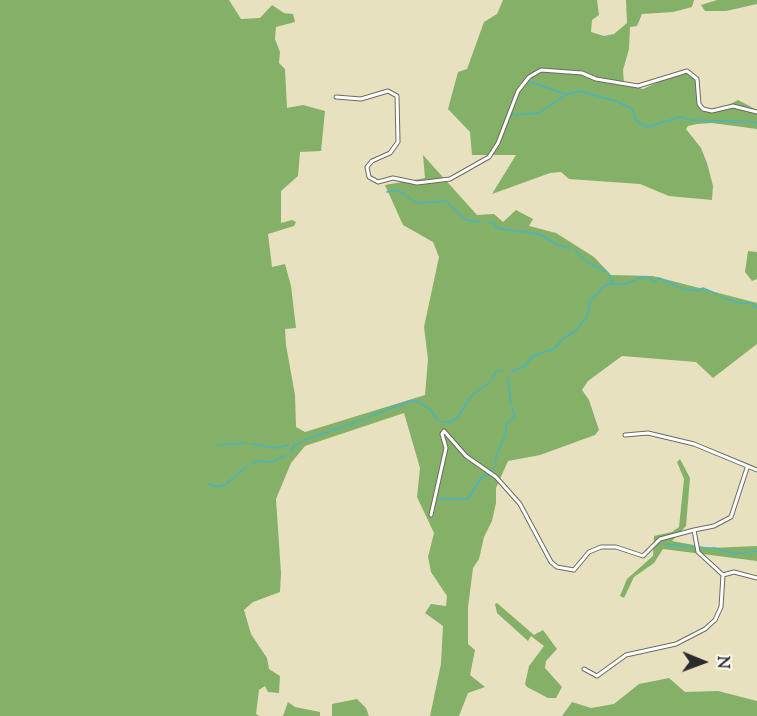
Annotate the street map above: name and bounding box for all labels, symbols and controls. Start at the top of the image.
north arrow [673,632,733,692]
text: N [710,656,733,669]

